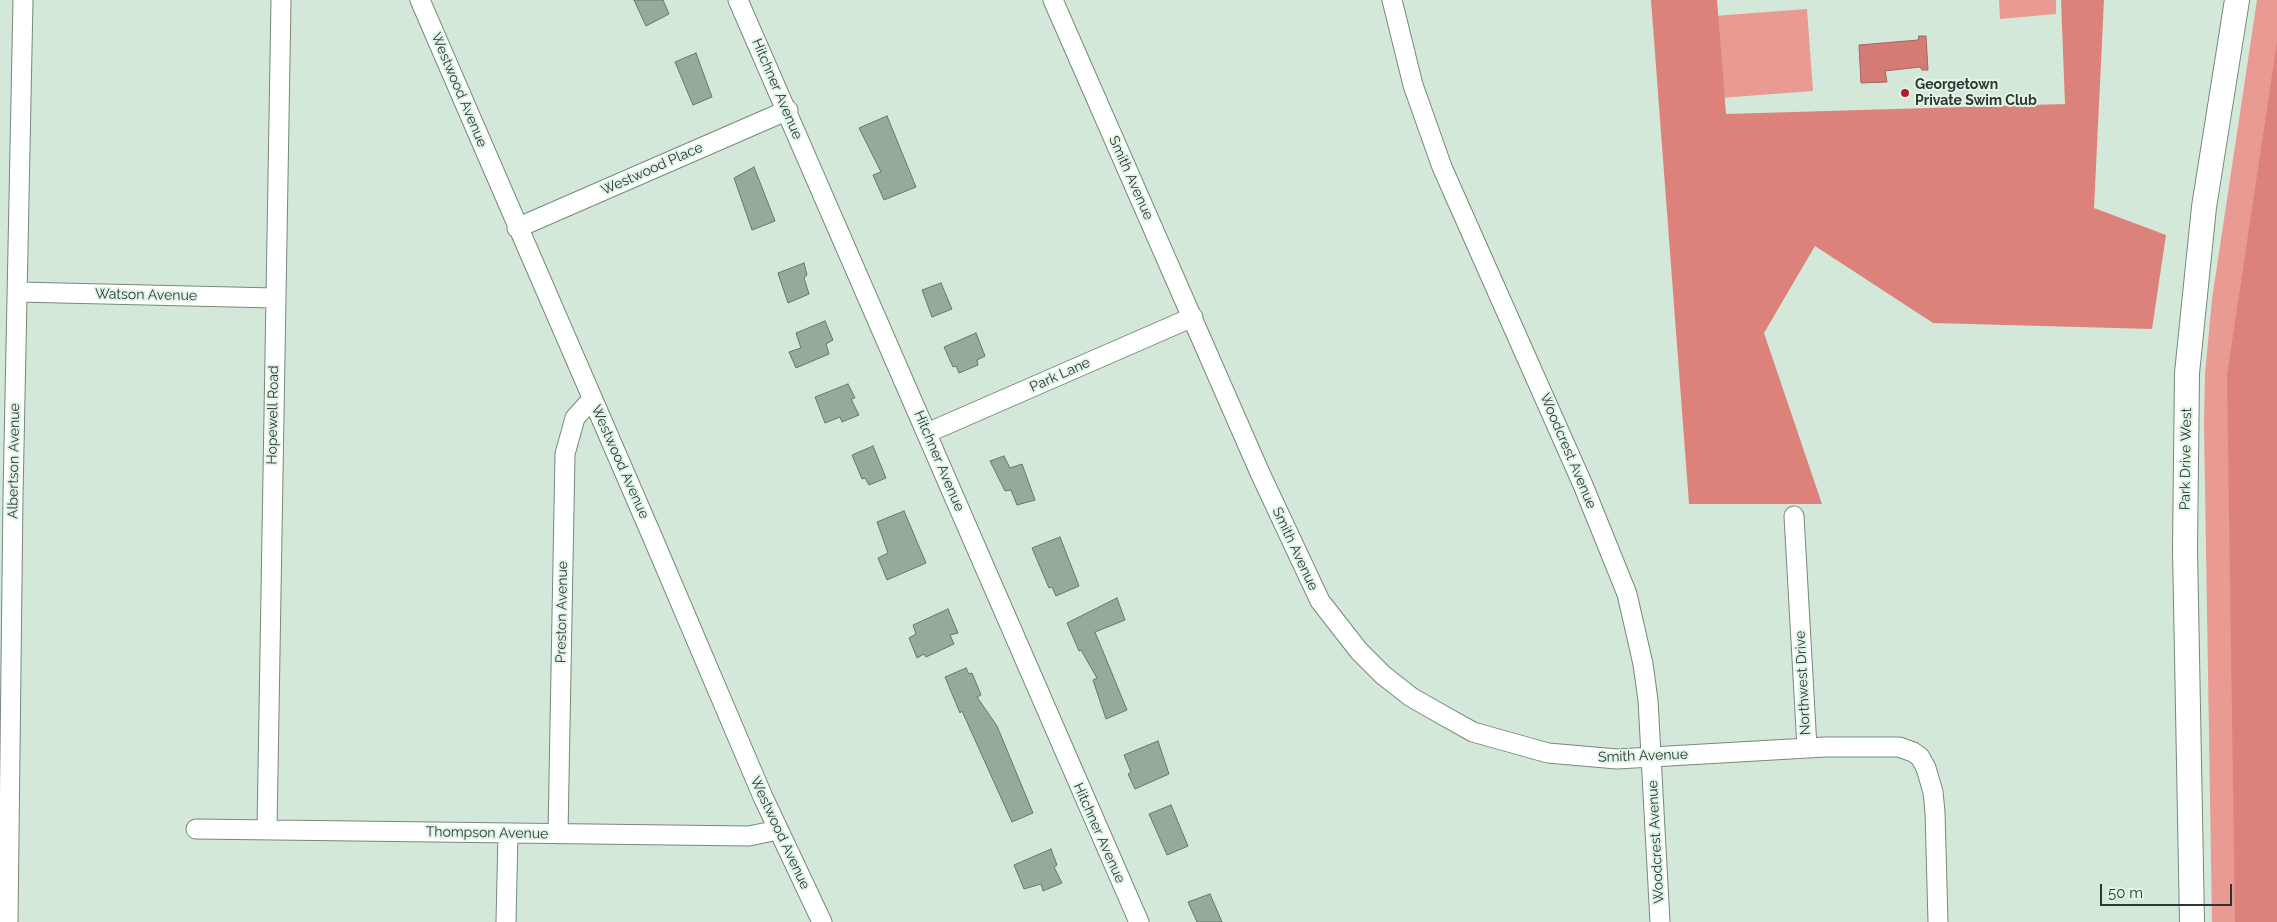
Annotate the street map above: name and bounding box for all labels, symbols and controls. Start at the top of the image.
street label: Westwood Avenue [427,30,491,150]
street label: Hitchner Avenue [748,36,806,142]
place label: Georgetown Private Swim Club [1915,77,2037,110]
marker: Georgetown Private Swim Club [1899,87,1911,99]
street label: Smith Avenue [1105,133,1157,223]
street label: Westwood Place [599,139,705,199]
street label: Watson Avenue [95,286,197,304]
street label: Park Lane [1027,354,1093,396]
street label: Hopewell Road [264,365,282,465]
street label: Woodcrest Avenue [1536,391,1600,511]
street label: Albertson Avenue [5,403,23,519]
street label: Westwood Avenue [587,403,653,521]
street label: Hitchner Avenue [910,408,968,514]
street label: Park Drive West [2177,408,2195,510]
street label: Smith Avenue [1268,505,1322,593]
street label: Preston Avenue [553,561,571,663]
street label: Northwest Drive [1792,630,1814,736]
street label: Smith Avenue [1598,746,1688,766]
street label: Westwood Avenue [746,774,814,892]
street label: Hitchner Avenue [1069,780,1129,886]
street label: Woodcrest Avenue [1644,780,1668,904]
street label: Thompson Avenue [426,824,548,842]
scale bar [2102,874,2234,906]
text: 50 m [2108,884,2143,902]

